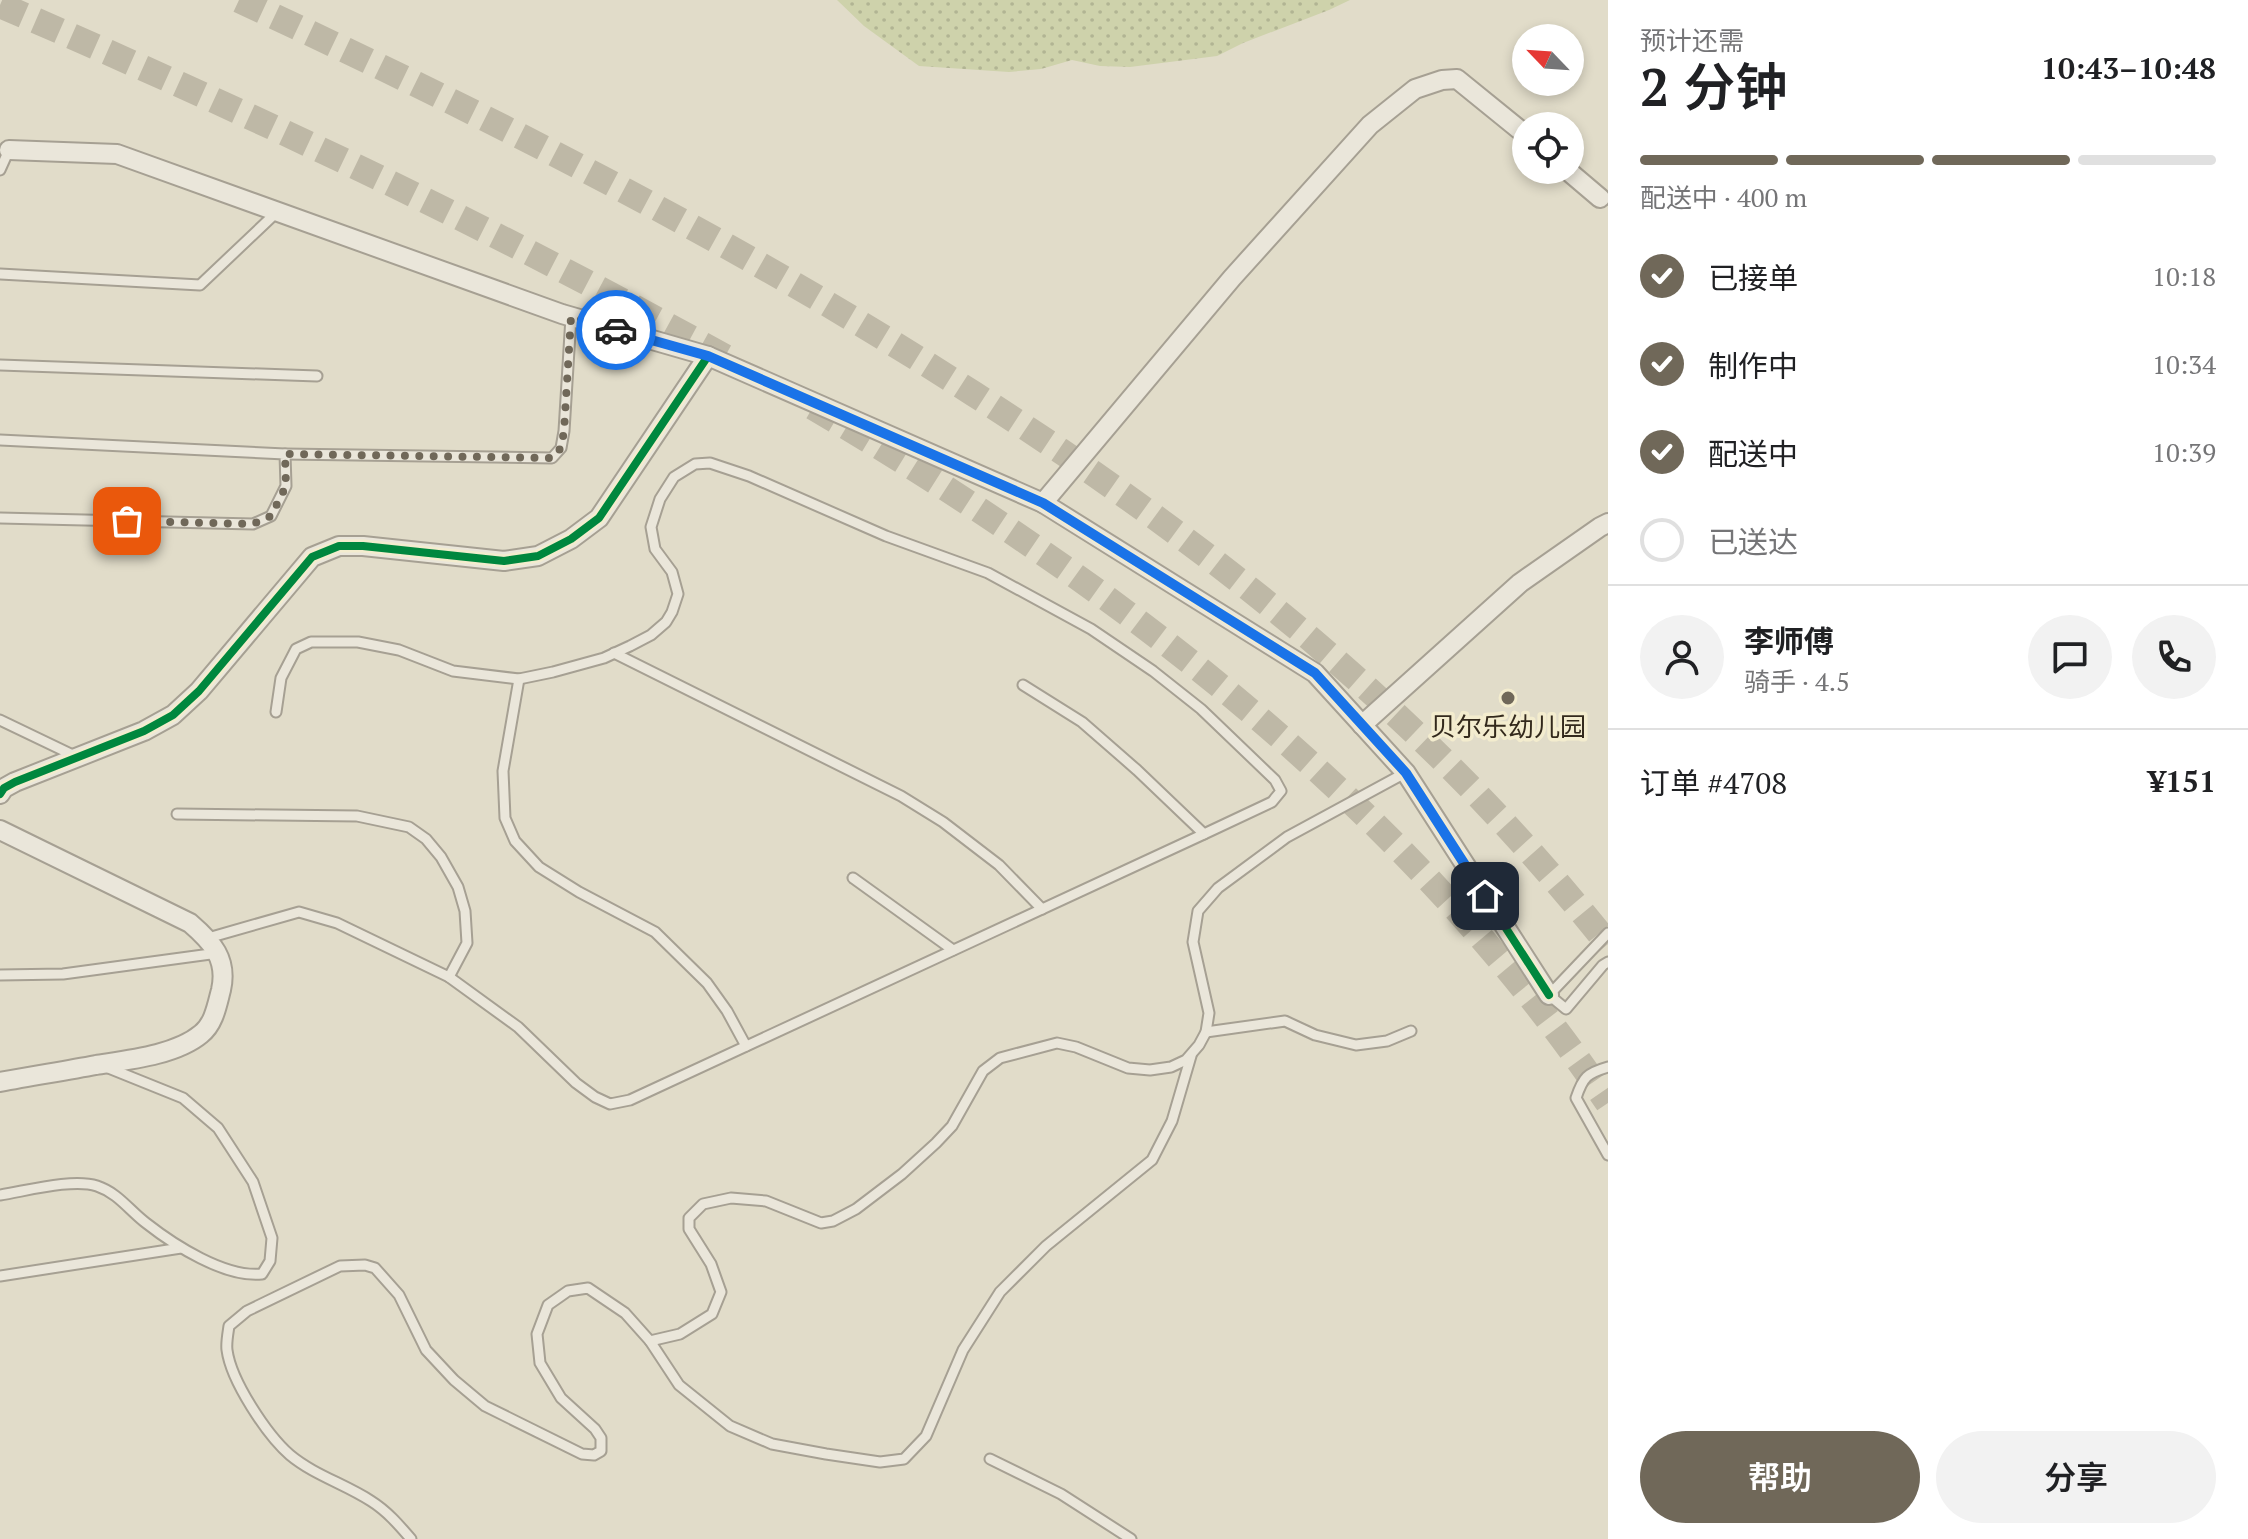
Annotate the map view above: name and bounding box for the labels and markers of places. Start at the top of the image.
pin [93,487,161,555]
marker: 贝尔乐幼儿园 [1499,689,1517,707]
place label: 贝尔乐幼儿园 [1430,709,1586,743]
pin [1451,862,1519,930]

